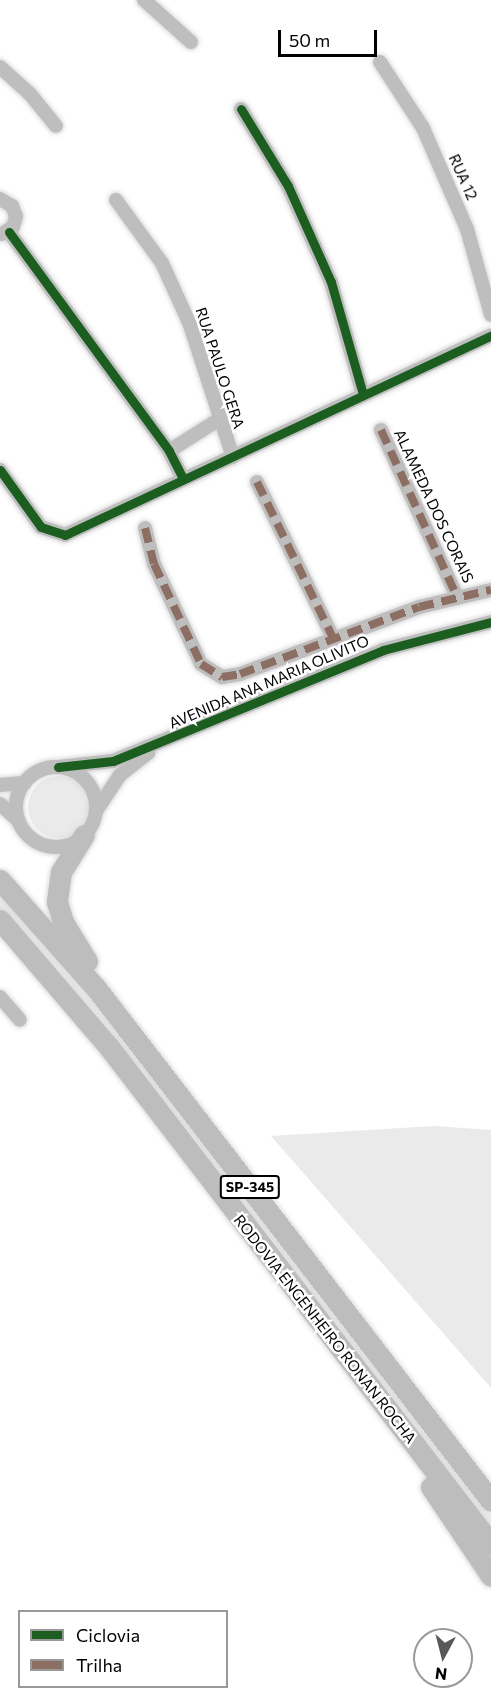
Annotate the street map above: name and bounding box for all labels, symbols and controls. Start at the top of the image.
scale bar [281,18,380,56]
text: 50 m [289,29,330,51]
street label: RUA 12 [445,151,481,203]
street label: RUA PAULO GERA [192,305,248,431]
street label: ALAMEDA DOS CORAIS [390,426,478,586]
street label: AVENIDA ANA MARIA OLIVITO [166,632,372,732]
road number: SP-345 [218,1176,282,1198]
street label: RODOVIA ENGENHEIRO RONAN ROCHA [230,1211,420,1447]
legend [18,1610,228,1688]
text: Ciclovia [76,1624,140,1646]
north arrow [413,1628,473,1688]
text: Trilha [76,1654,122,1676]
text: N [434,1664,448,1685]

